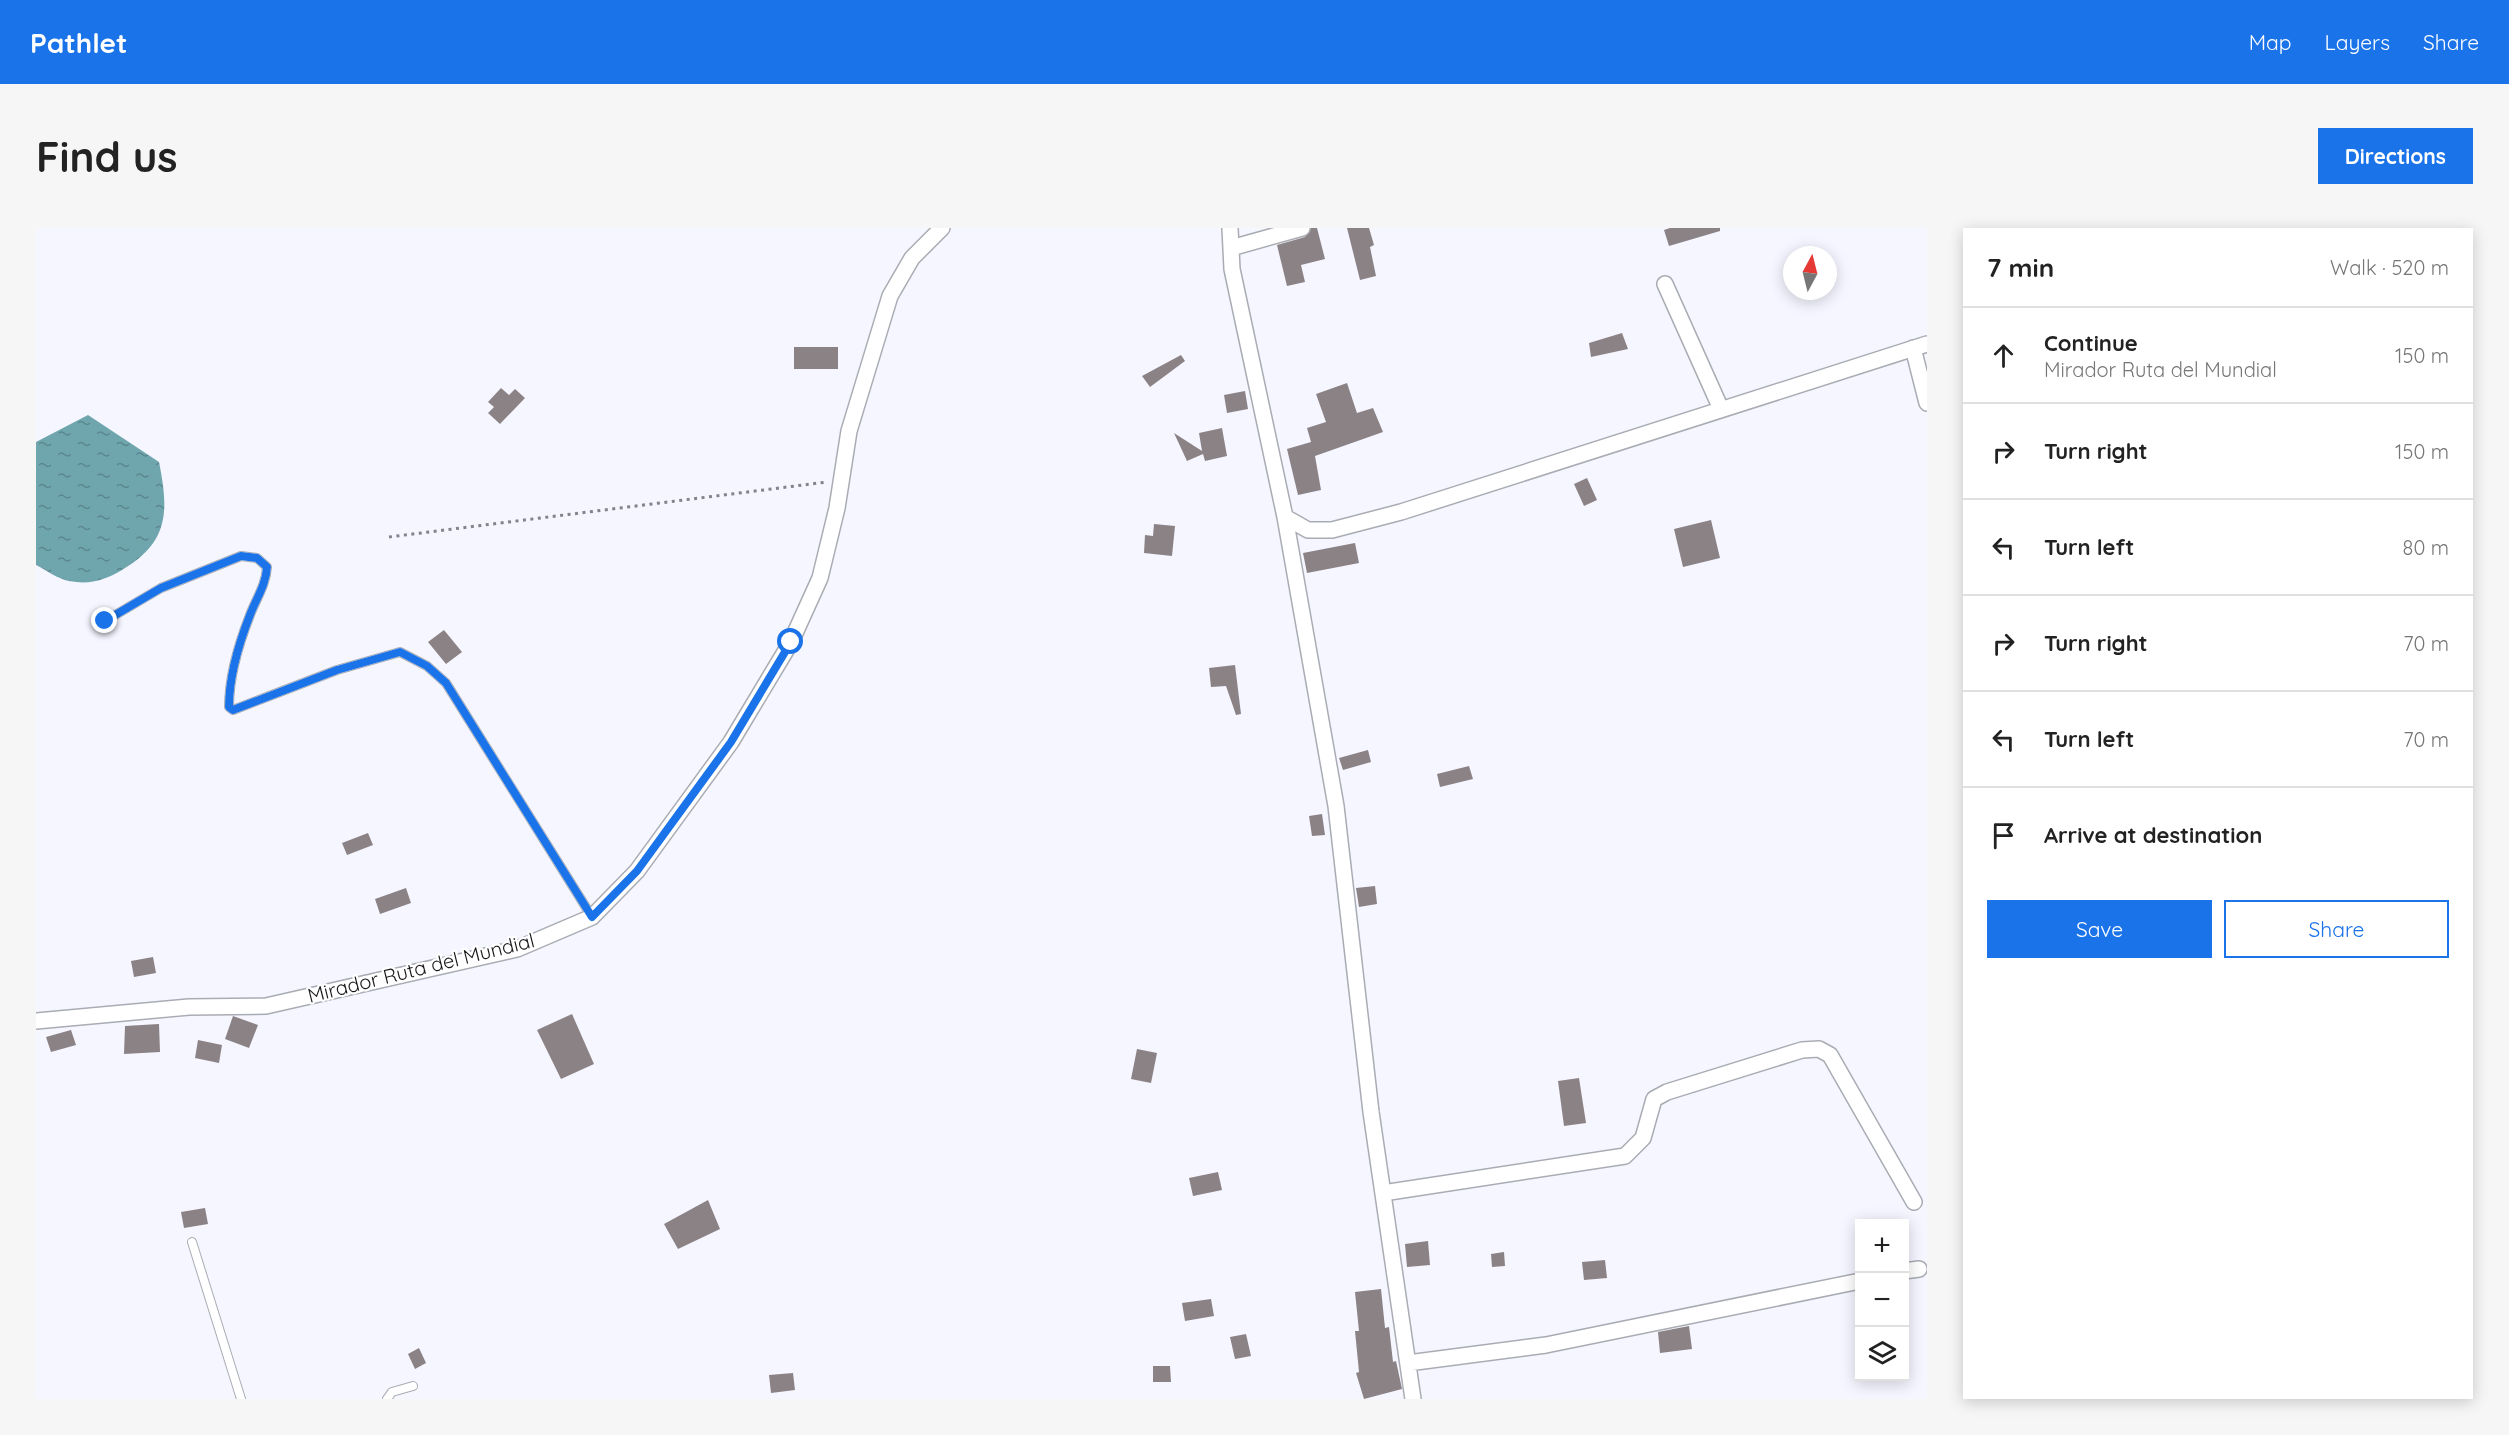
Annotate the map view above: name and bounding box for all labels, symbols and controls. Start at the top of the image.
text: Pathlet [30,25,127,60]
text: Map [2249,29,2292,55]
text: Layers [2325,29,2390,55]
text: Share [2423,29,2479,55]
button: Directions [2318,128,2473,184]
text: Find us [36,130,178,183]
north arrow [1783,246,1837,300]
text: 7 min [1987,251,2054,284]
text: Walk · 520 m [2330,255,2449,280]
text: Continue [2044,329,2138,357]
icon: ahead [1987,339,2020,372]
text: 150 m [2395,343,2449,368]
text: Mirador Ruta del Mundial [2044,357,2277,382]
icon: right [1987,435,2020,468]
text: Turn right [2044,437,2148,465]
text: 150 m [2395,439,2449,464]
icon: left [1987,531,2020,564]
text: Turn left [2044,533,2134,561]
text: 80 m [2403,535,2449,560]
route end [91,607,117,633]
icon: right [1987,627,2020,660]
route start [777,628,803,654]
text: Turn right [2044,629,2148,657]
text: 70 m [2403,631,2449,656]
icon: left [1987,723,2020,756]
text: Turn left [2044,725,2134,753]
text: 70 m [2403,727,2449,752]
icon: arrive [1987,819,2020,852]
text: Arrive at destination [2044,821,2262,849]
button: Save [1987,900,2212,958]
button: Share [2224,900,2449,958]
street label: Mirador Ruta del Mundial [305,927,537,1008]
map controls [1855,1219,1909,1381]
button: + [1855,1219,1909,1273]
button: − [1855,1273,1909,1327]
button: layers [1855,1327,1909,1381]

